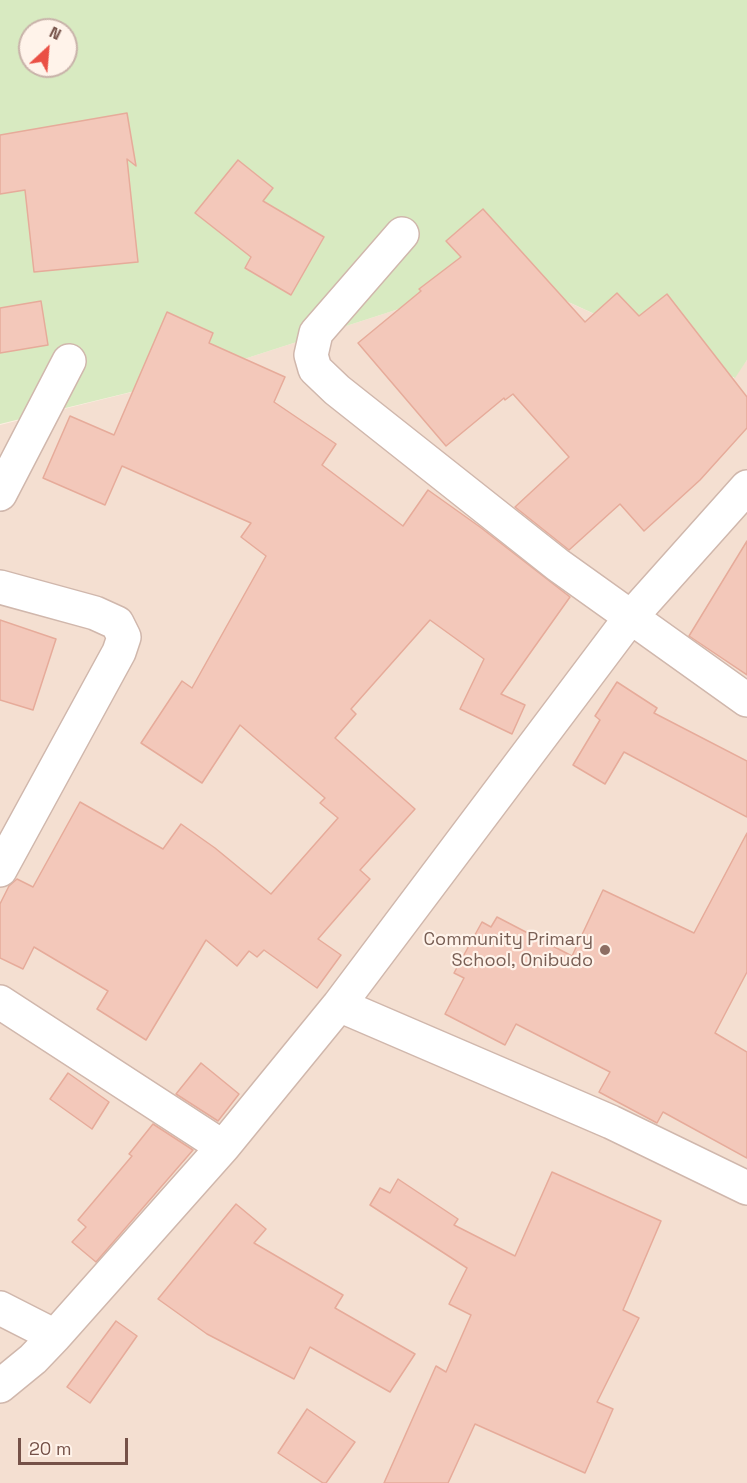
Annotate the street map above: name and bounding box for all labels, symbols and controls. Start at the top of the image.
north arrow [18,18,78,78]
text: N [46,21,65,45]
place label: Community Primary School, Onibudo [423,929,593,972]
marker: Community Primary School, Onibudo [598,943,612,957]
scale bar [21,1426,130,1464]
text: 20 m [29,1437,72,1460]

